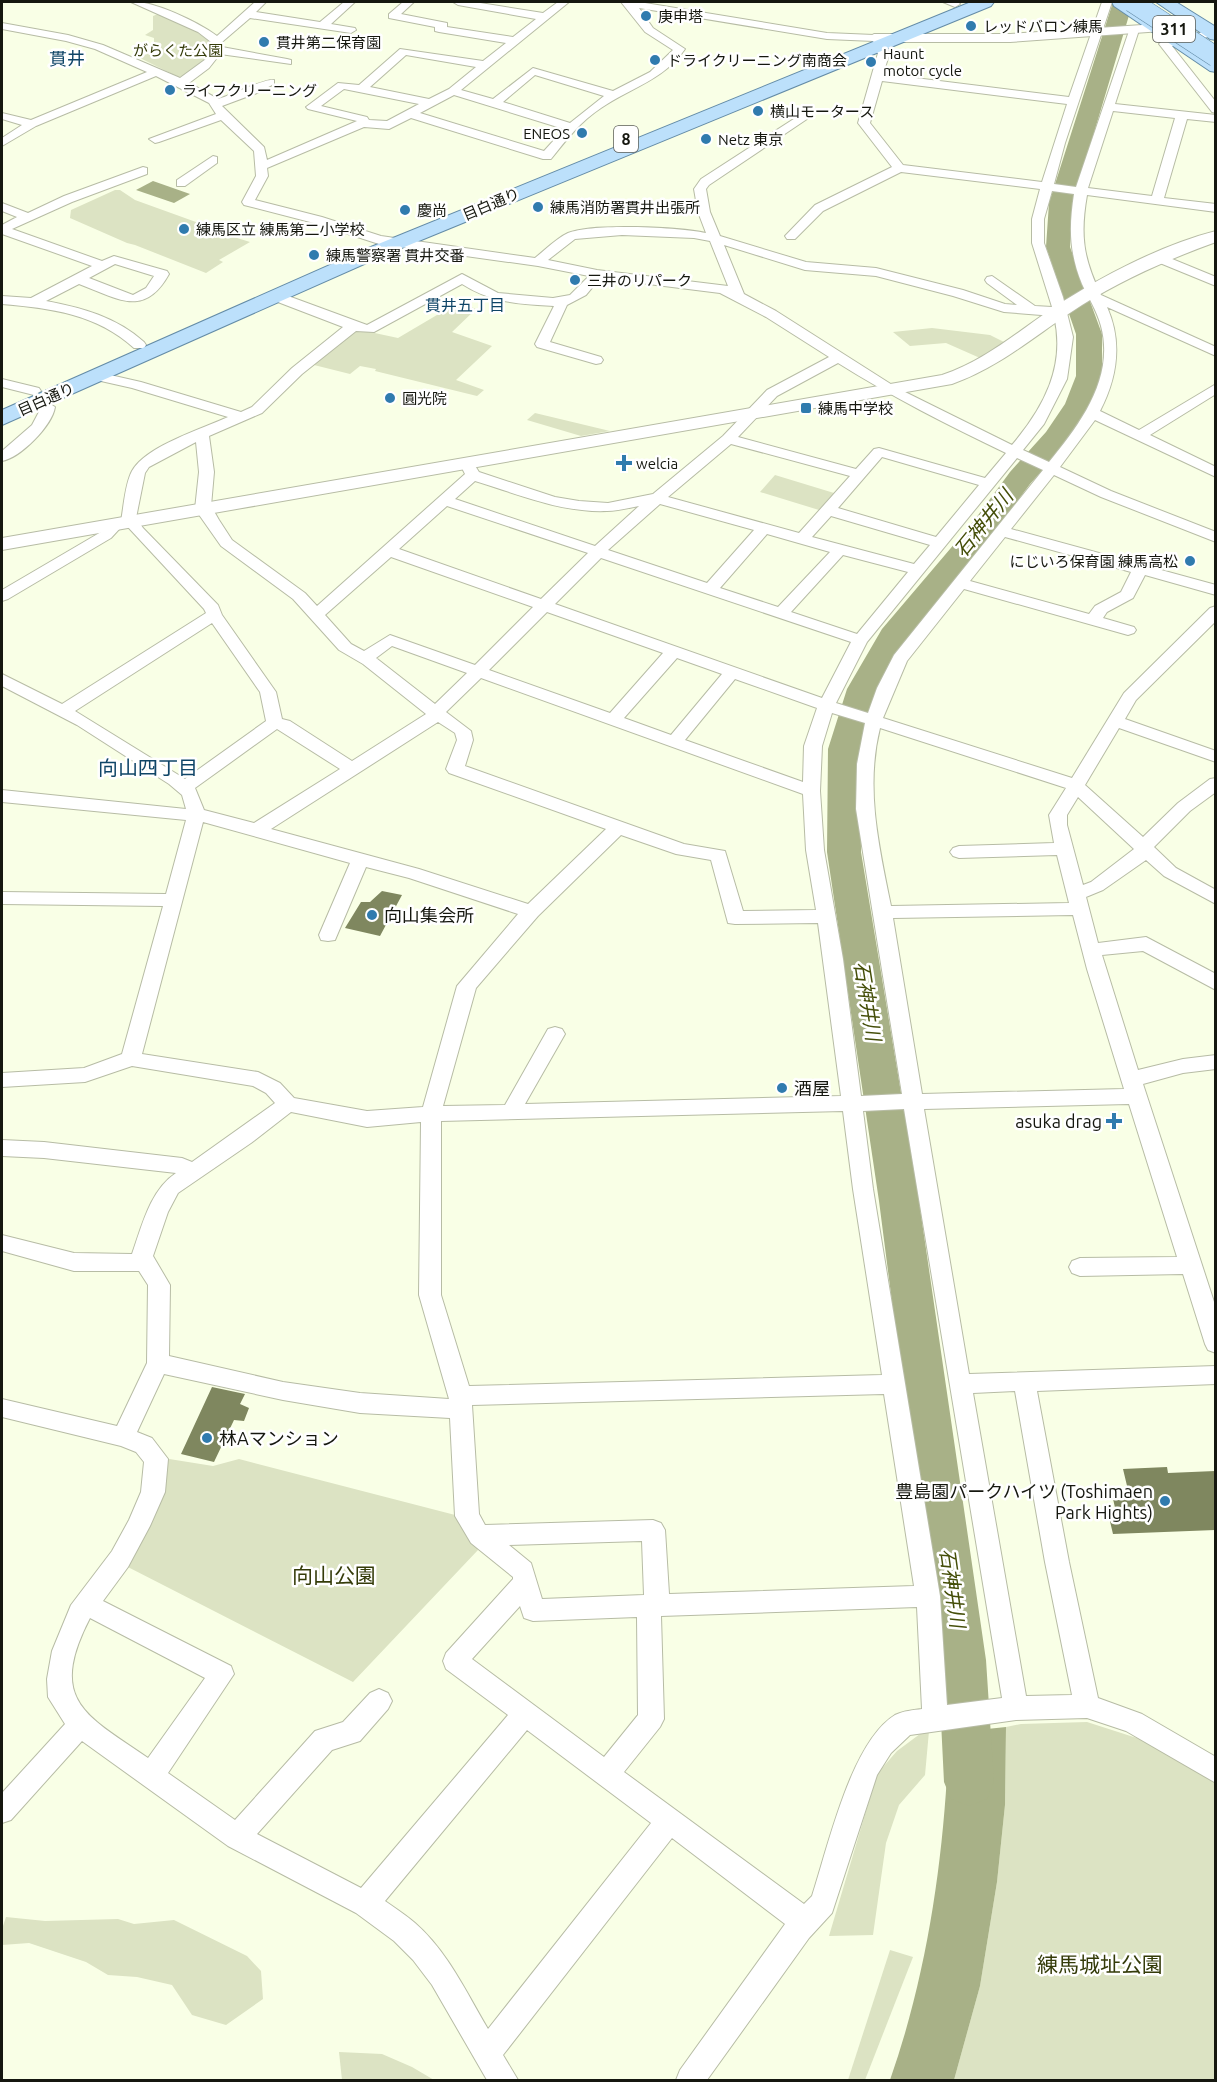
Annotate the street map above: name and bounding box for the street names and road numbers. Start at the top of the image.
road number: 311 [1153,16,1195,42]
road number: 8 [614,126,638,152]
street label: 目白通り [460,184,522,224]
street label: 目白通り [15,379,77,419]

